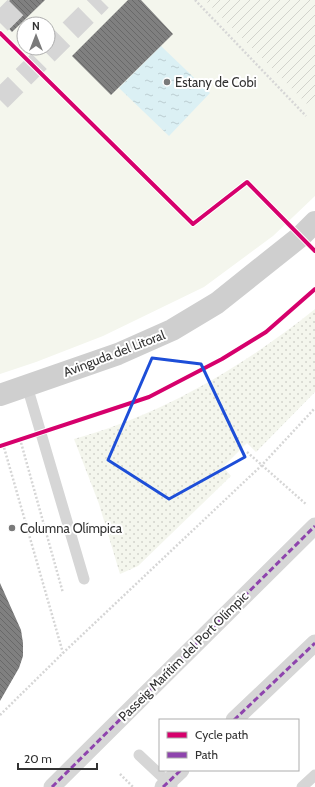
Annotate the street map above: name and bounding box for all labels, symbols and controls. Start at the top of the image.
north arrow [16,16,56,56]
text: N [32,19,40,33]
place label: Estany de Cobi [175,74,256,90]
marker: Estany de Cobi [162,77,172,87]
street label: Avinguda del Litoral [61,326,167,380]
place label: Columna Olímpica [20,520,123,536]
marker: Columna Olímpica [7,523,17,533]
street label: Passeig Marítim del Port Olímpic [115,588,251,724]
legend [159,719,299,771]
text: Cycle path [195,727,248,742]
scale bar [18,745,97,771]
text: Path [195,747,218,762]
text: 20 m [24,751,52,766]

